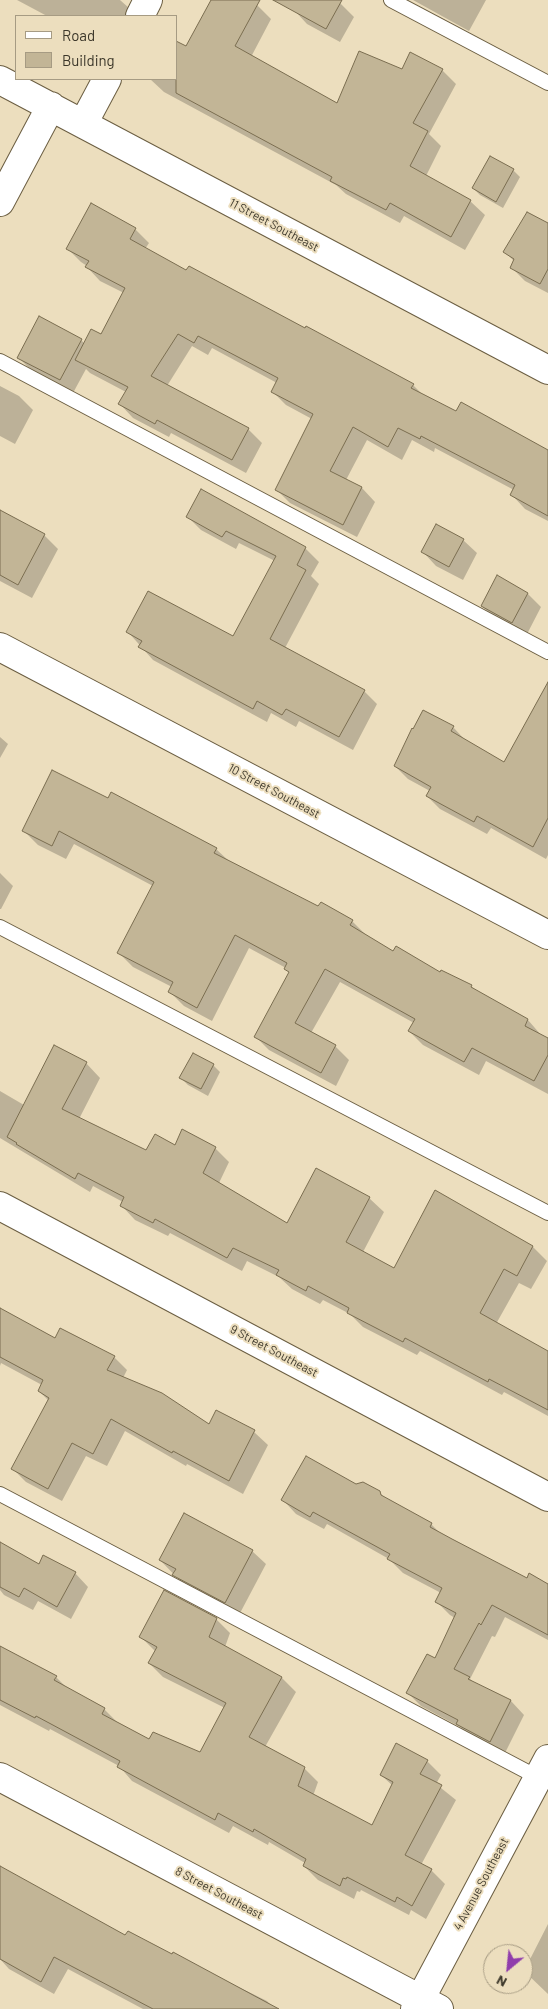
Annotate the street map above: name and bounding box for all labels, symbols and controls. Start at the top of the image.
legend [15,15,178,80]
text: Road [62,26,95,44]
text: Building [62,51,115,69]
street label: 11 Street Southeast [227,195,321,255]
street label: 10 Street Southeast [226,761,322,821]
street label: 9 Street Southeast [228,1322,320,1380]
street label: 4 Avenue Southeast [450,1835,512,1933]
street label: 8 Street Southeast [173,1864,265,1922]
north arrow [483,1944,533,1994]
text: N [493,1972,509,1991]

